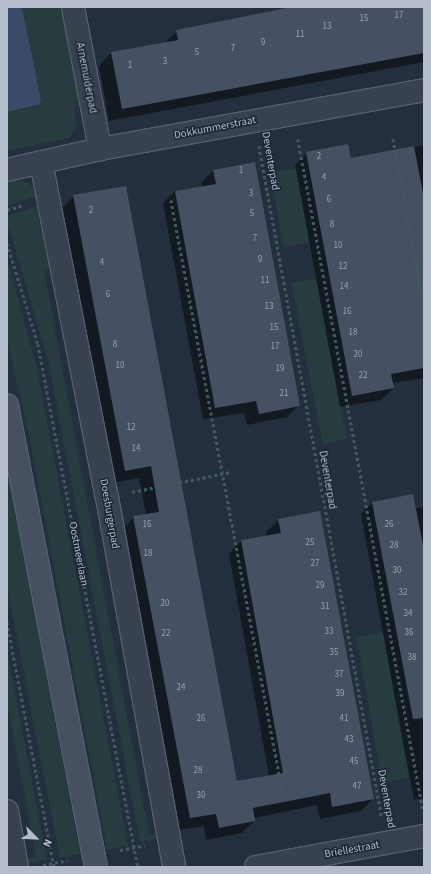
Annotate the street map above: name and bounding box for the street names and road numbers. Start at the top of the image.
street label: Arnemuiderpad [73,41,99,115]
street label: Dokkummerstraat [173,114,257,142]
street label: Deventerpad [258,131,282,191]
street label: Deventerpad [315,450,339,510]
street label: Doesburgerpad [96,478,122,550]
street label: Oostmeerlaan [65,521,91,587]
street label: Deventerpad [374,769,398,829]
street label: Briellestraat [323,839,381,861]

